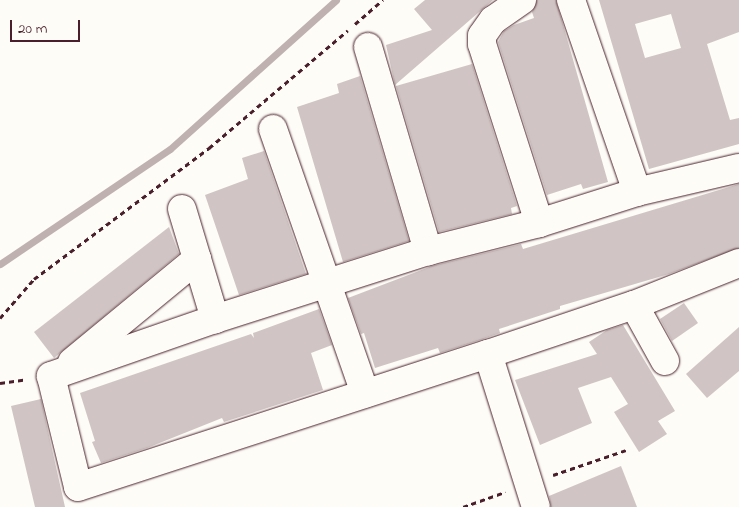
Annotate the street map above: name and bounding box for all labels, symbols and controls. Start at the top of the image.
scale bar [12,10,82,42]
text: 20 m [18,18,47,40]

